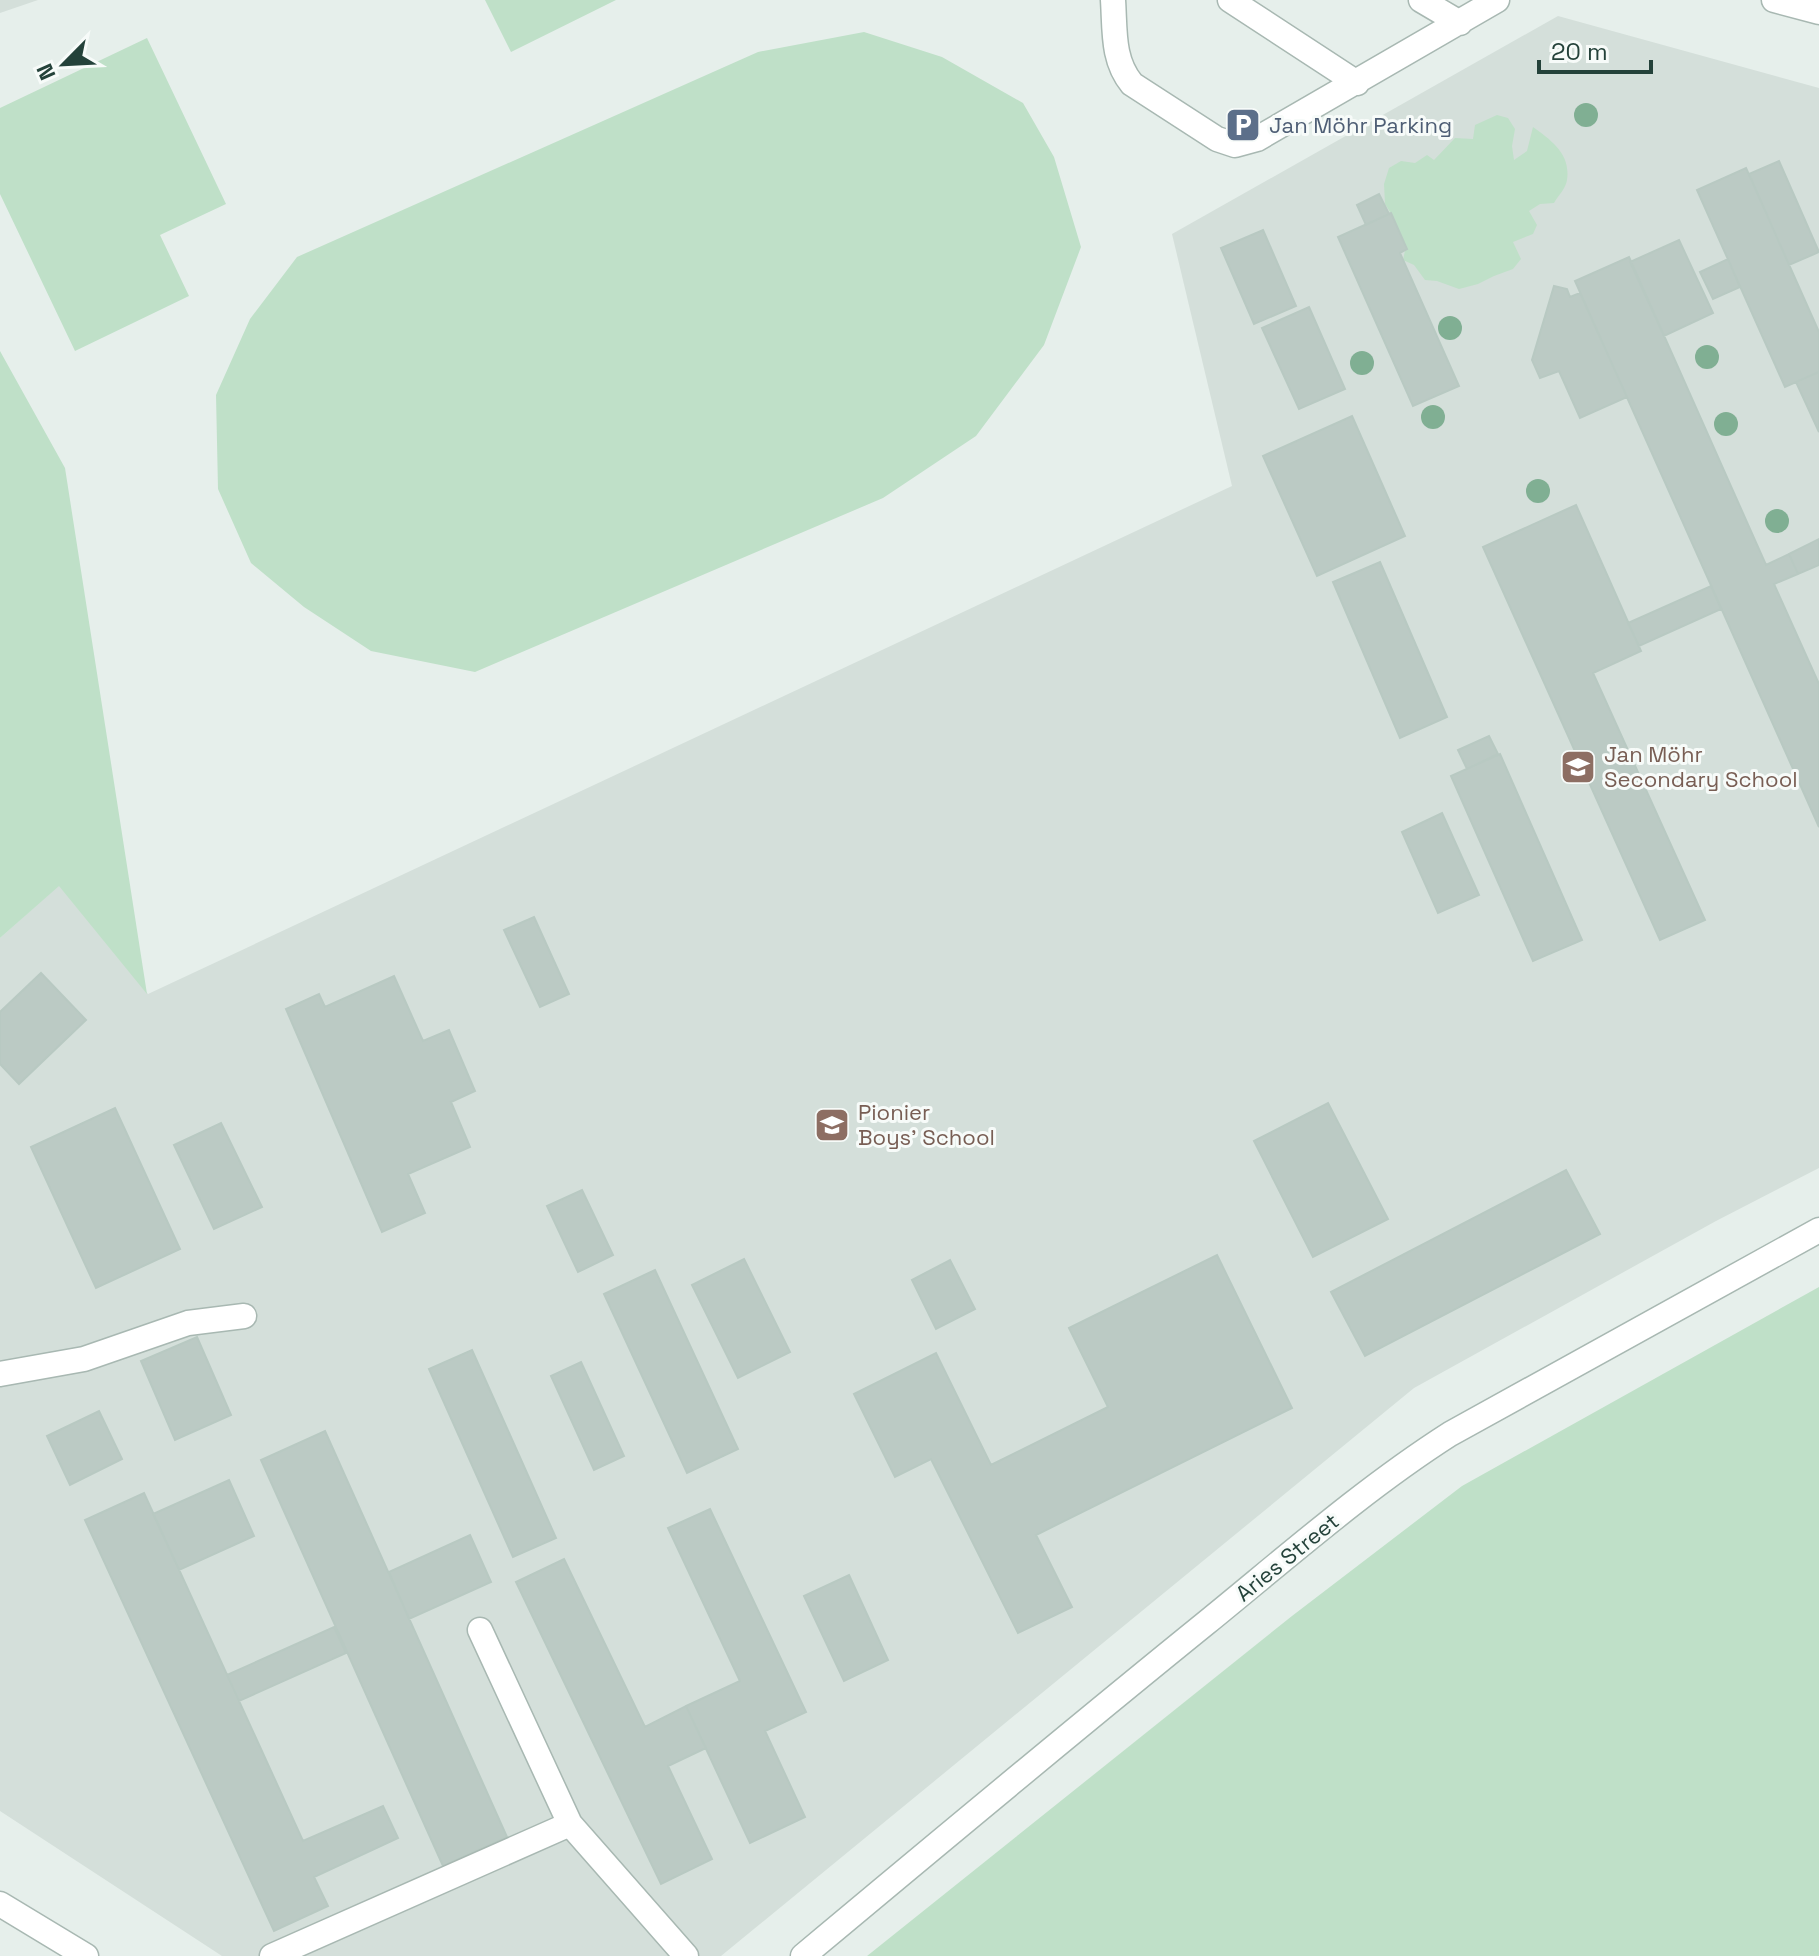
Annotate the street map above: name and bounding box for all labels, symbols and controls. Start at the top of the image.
north arrow [24,24,104,104]
scale bar [1539,24,1651,74]
text: 20 m [1551,36,1608,67]
text: N [30,60,62,85]
parking icon: Jan Möhr Parking [1224,106,1262,144]
place label: Jan Möhr Parking [1269,111,1452,139]
place label: Jan Möhr Secondary School [1604,740,1798,793]
school or university icon: Jan Möhr Secondary School [1559,748,1597,786]
place label: Pionier Boys' School [858,1098,995,1151]
school or university icon: Pionier Boys' School [813,1106,851,1144]
street label: Aries Street [1230,1507,1344,1607]

